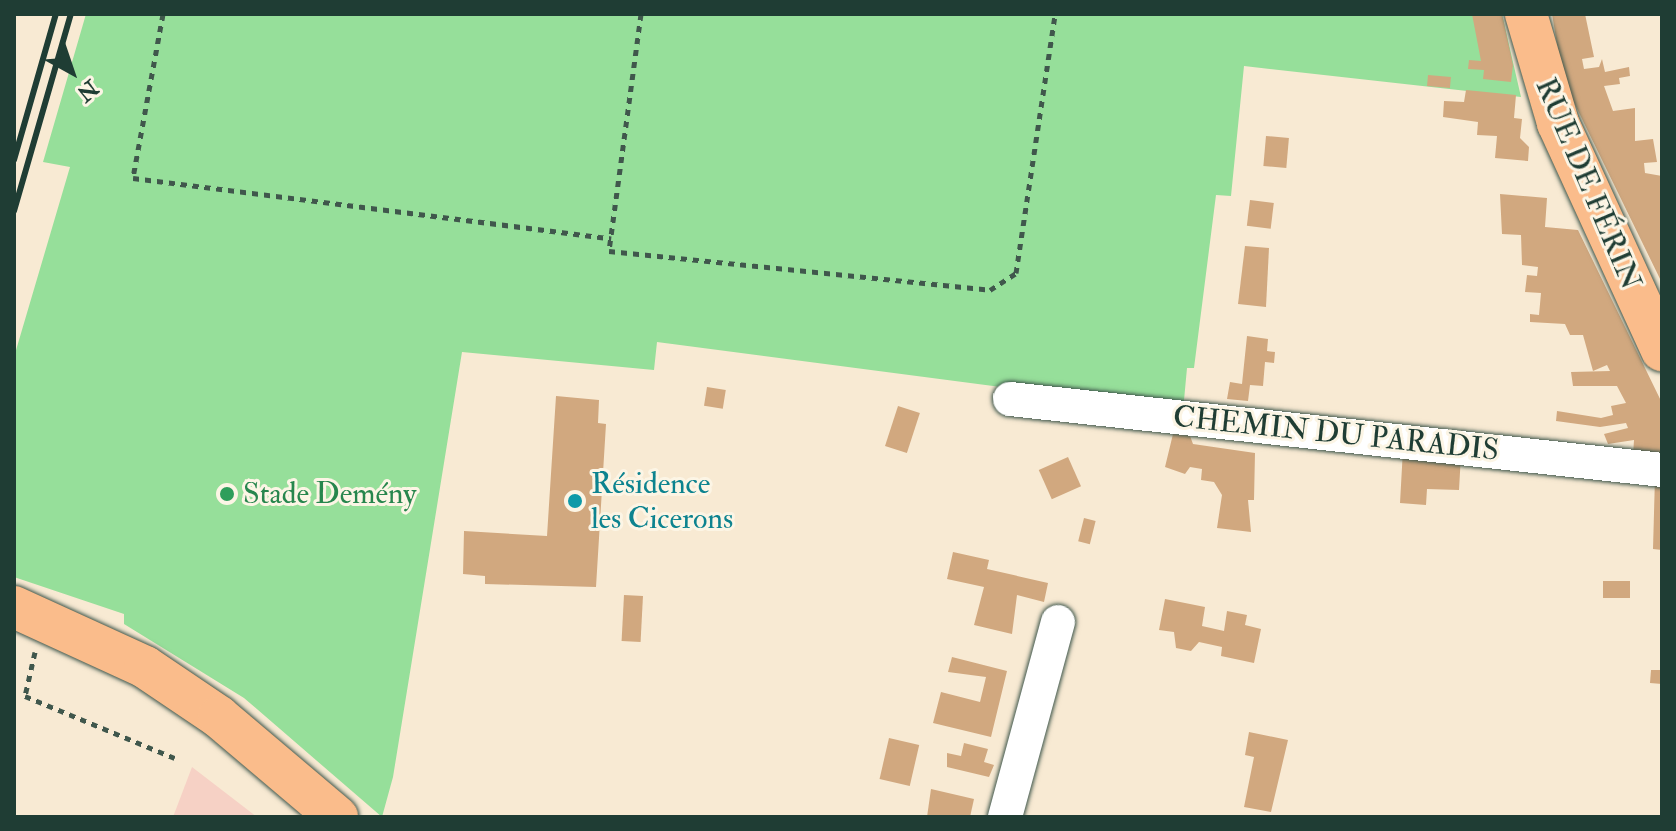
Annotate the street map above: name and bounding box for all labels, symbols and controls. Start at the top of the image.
north arrow [32,32,112,112]
text: N [71,73,104,107]
street label: RUE DE FÉRIN [1527,73,1649,295]
street label: CHEMIN DU PARADIS [1171,399,1501,469]
place label: Résidence les Cicerons [591,466,733,536]
place label: Stade Demény [243,476,416,512]
marker: Stade Demény [218,485,236,503]
marker: Résidence les Cicerons [566,492,584,510]

